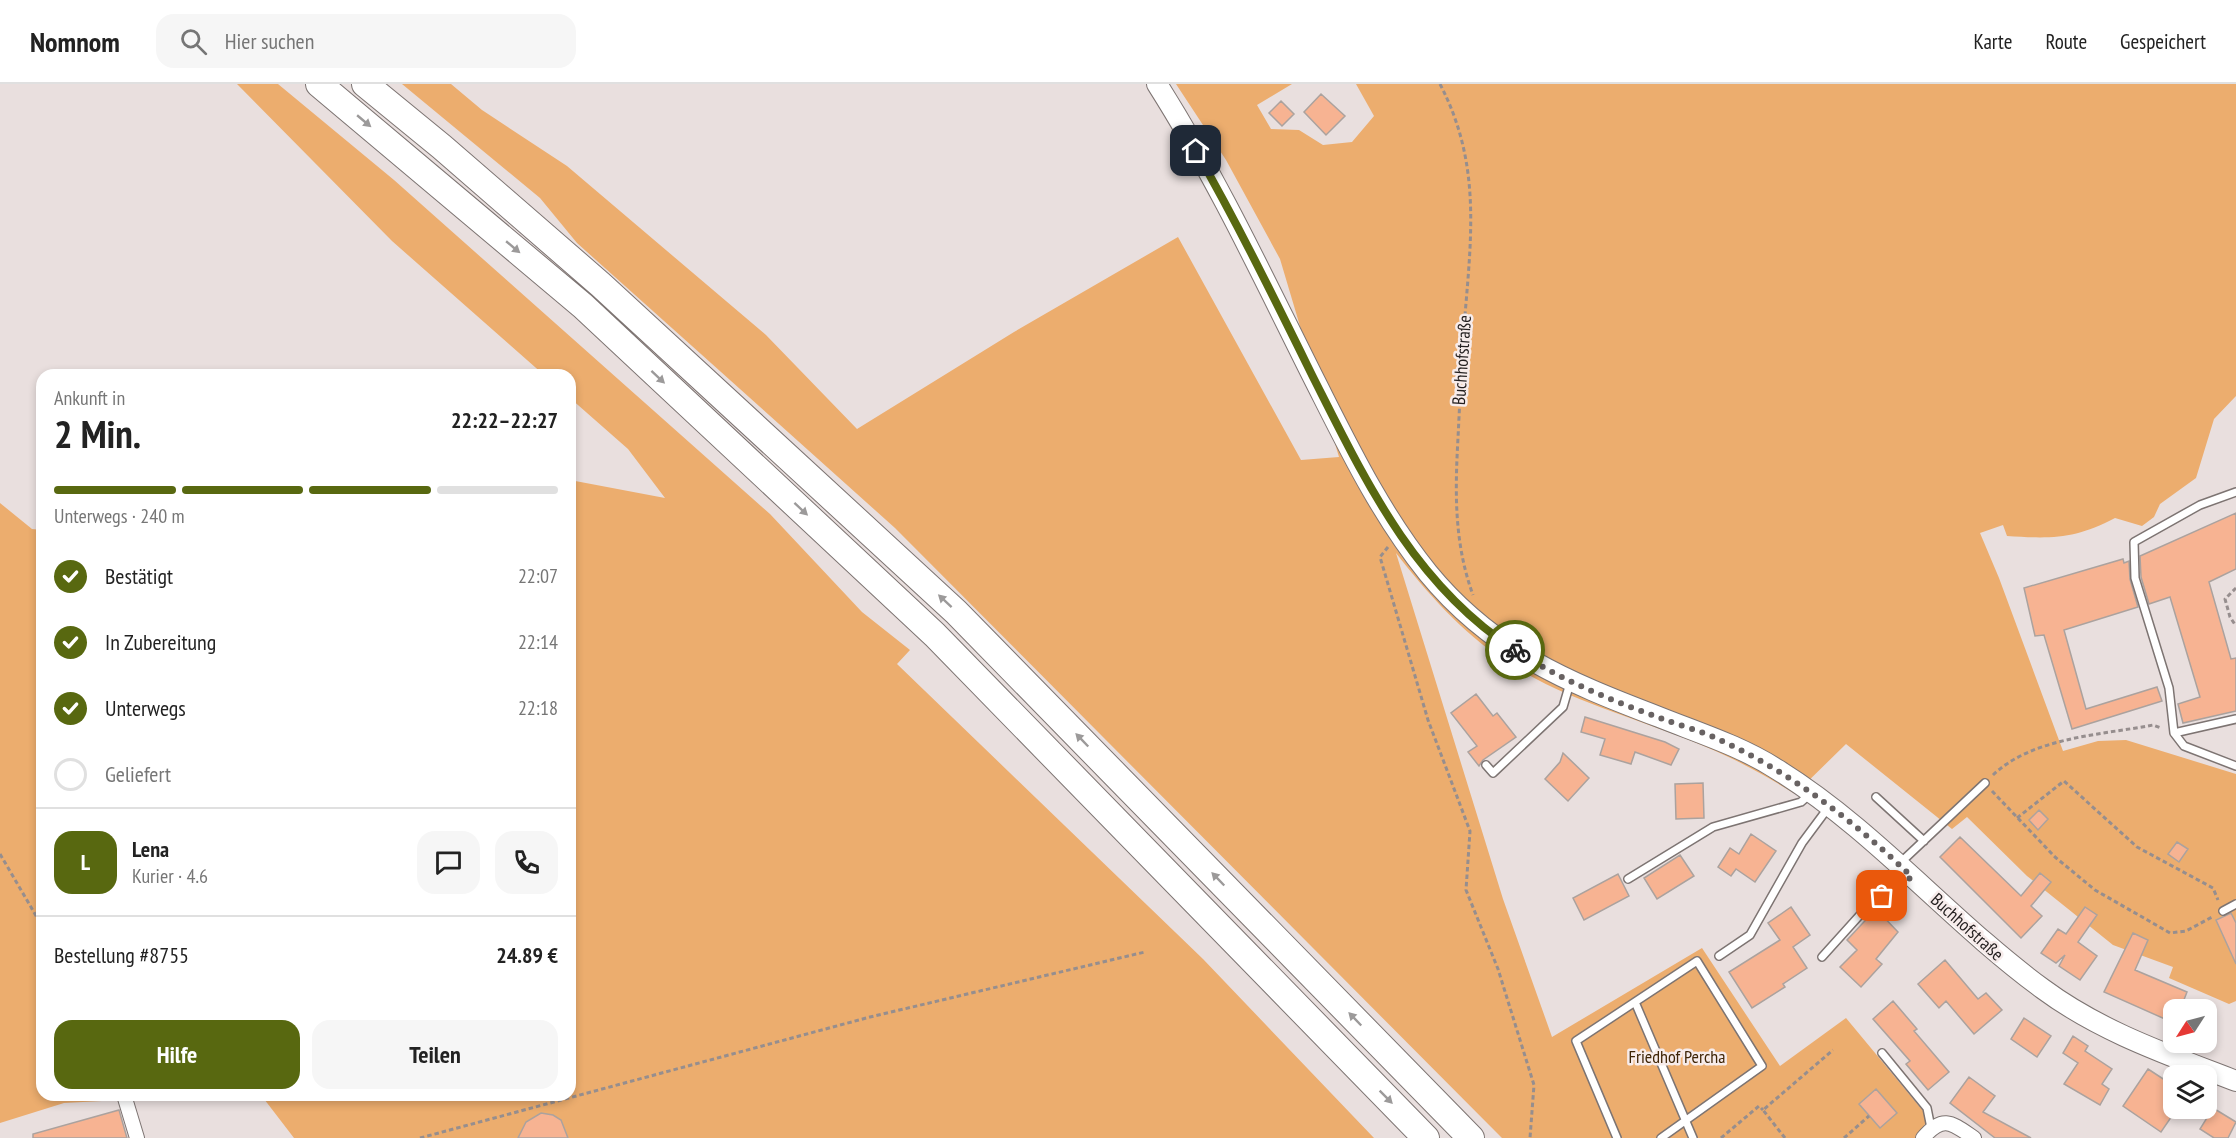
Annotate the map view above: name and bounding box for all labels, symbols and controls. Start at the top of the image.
search box [156,14,576,68]
text: Nomnom [30,23,120,60]
icon: search [177,25,210,58]
text: Hier suchen [225,27,314,55]
text: Karte [1974,28,2012,55]
text: Route [2045,28,2087,55]
text: Gespeichert [2120,28,2206,55]
one-way arrow [356,115,372,128]
pin [1170,125,1221,176]
icon: home [1179,134,1212,167]
one-way arrow [505,240,520,253]
street label: Buchhofstraße [1447,314,1476,406]
one-way arrow [650,370,664,384]
text: Ankunft in [54,385,125,411]
text: 22:22–22:27 [451,406,558,434]
text: 2 Min. [54,408,141,459]
one-way arrow [794,502,808,516]
text: Unterwegs · 240 m [54,503,184,529]
icon: check [54,560,87,593]
text: Bestätigt [105,562,173,590]
text: 22:07 [518,563,558,589]
one-way arrow [938,595,953,608]
courier [1485,620,1545,680]
icon: check [54,626,87,659]
text: In Zubereitung [105,628,216,656]
text: 22:14 [518,629,558,655]
icon: bike [1499,634,1532,667]
icon: check [54,692,87,725]
text: Unterwegs [105,694,186,722]
text: 22:18 [518,695,558,721]
one-way arrow [1075,733,1089,748]
text: Geliefert [105,760,171,788]
button: chat [417,831,480,894]
button: phone [495,831,558,894]
text: Lena [132,835,169,863]
text: L [81,848,90,876]
text: Kurier · 4.6 [132,863,208,889]
pin [1856,870,1907,921]
one-way arrow [1212,873,1226,887]
icon: bag [1865,879,1898,912]
street label: Buchhofstraße [1926,888,2009,965]
text: Bestellung #8755 [54,941,189,969]
text: 24.89 € [496,941,558,969]
north arrow [2163,999,2217,1053]
map controls [2163,999,2217,1119]
one-way arrow [1348,1011,1362,1026]
button: Hilfe [54,1020,300,1089]
button: Teilen [312,1020,558,1089]
park label: Friedhof Percha [1629,1045,1725,1068]
button: layers [2163,1065,2217,1119]
one-way arrow [1378,1089,1392,1103]

